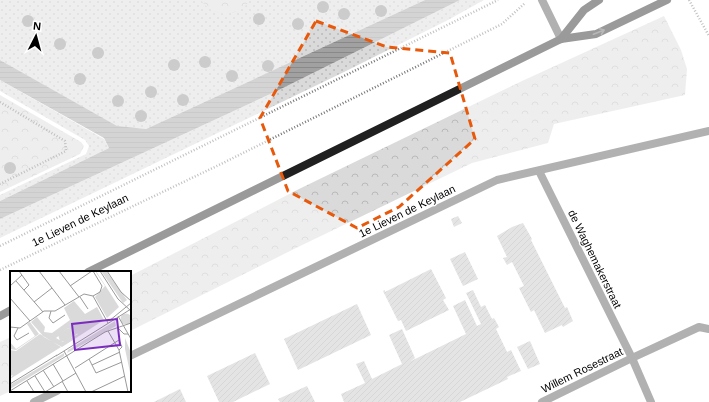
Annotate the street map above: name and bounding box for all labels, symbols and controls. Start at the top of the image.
north arrow [16,16,56,56]
text: N [32,20,42,32]
one-way arrow [593,28,605,36]
street label: 1e Lieven de Keylaan [357,182,457,240]
street label: 1e Lieven de Keylaan [30,191,130,249]
street label: de Waghemakerstraat [566,208,624,310]
inset map [10,271,131,392]
street label: Willem Rosestraat [539,345,625,395]

